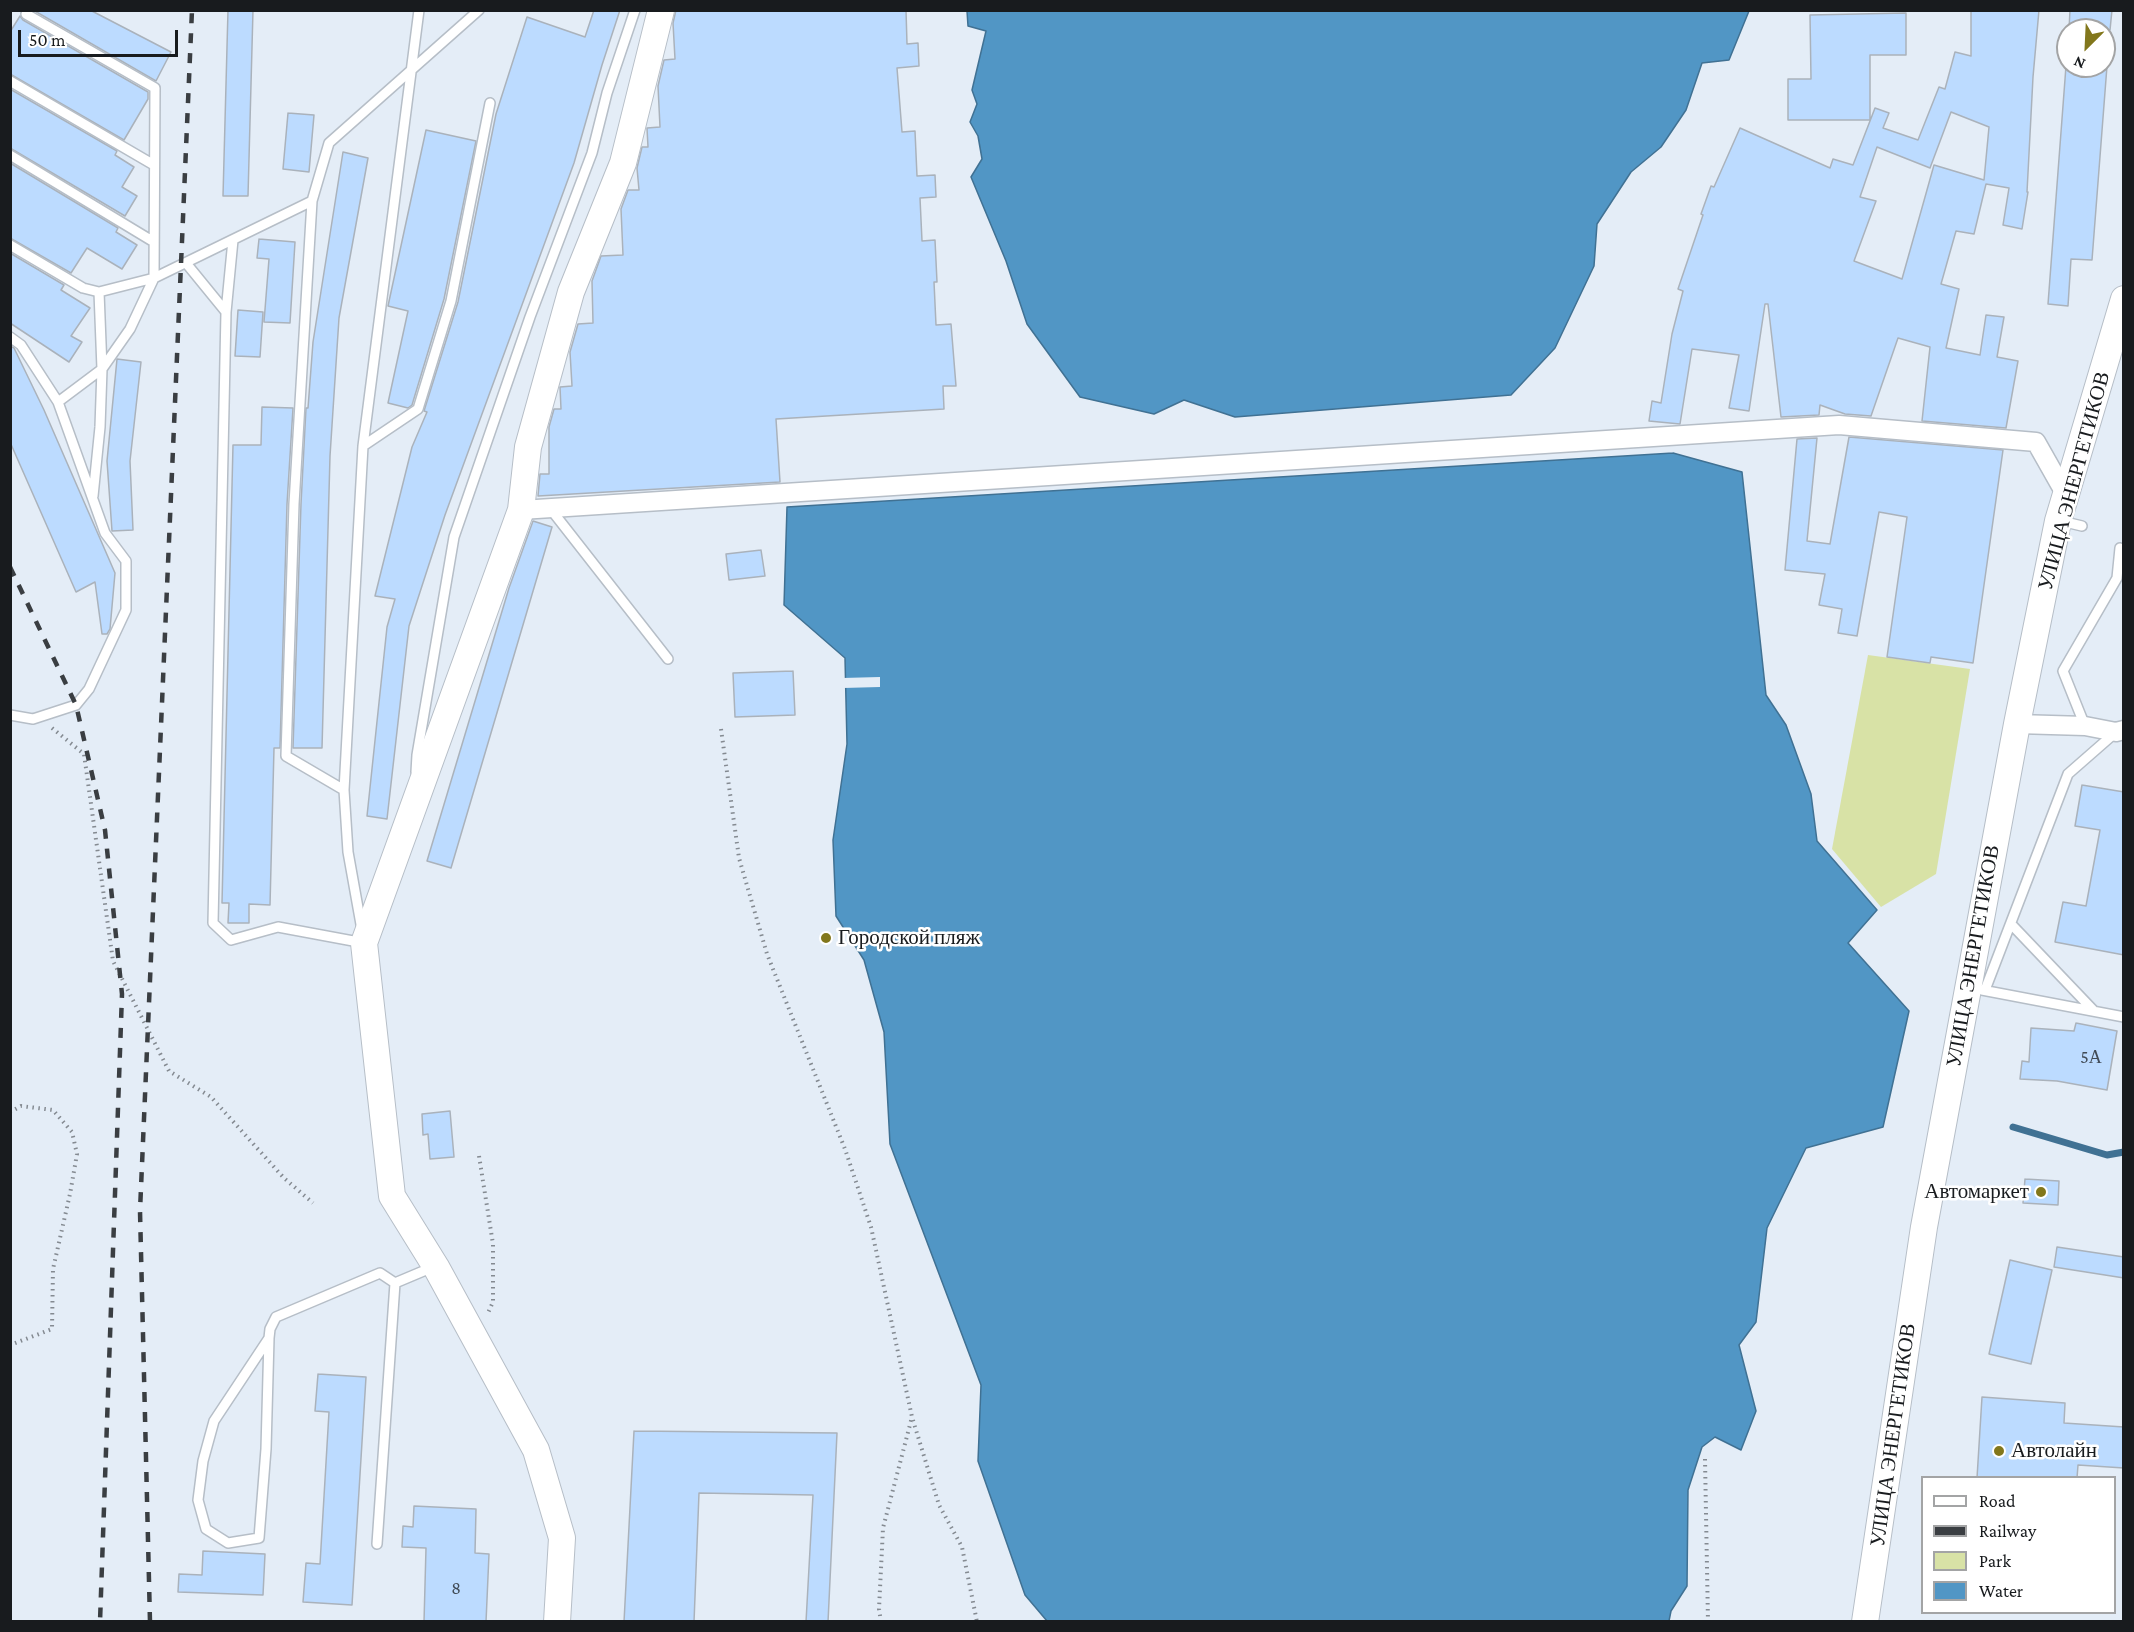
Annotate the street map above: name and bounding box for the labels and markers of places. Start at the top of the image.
place label: Городской пляж [838,925,980,951]
marker: Городской пляж [819,931,833,945]
place label: Автомаркет [1924,1179,2029,1205]
marker: Автомаркет [2034,1185,2048,1199]
place label: Автолайн [2011,1438,2097,1464]
marker: Автолайн [1992,1444,2006,1458]

